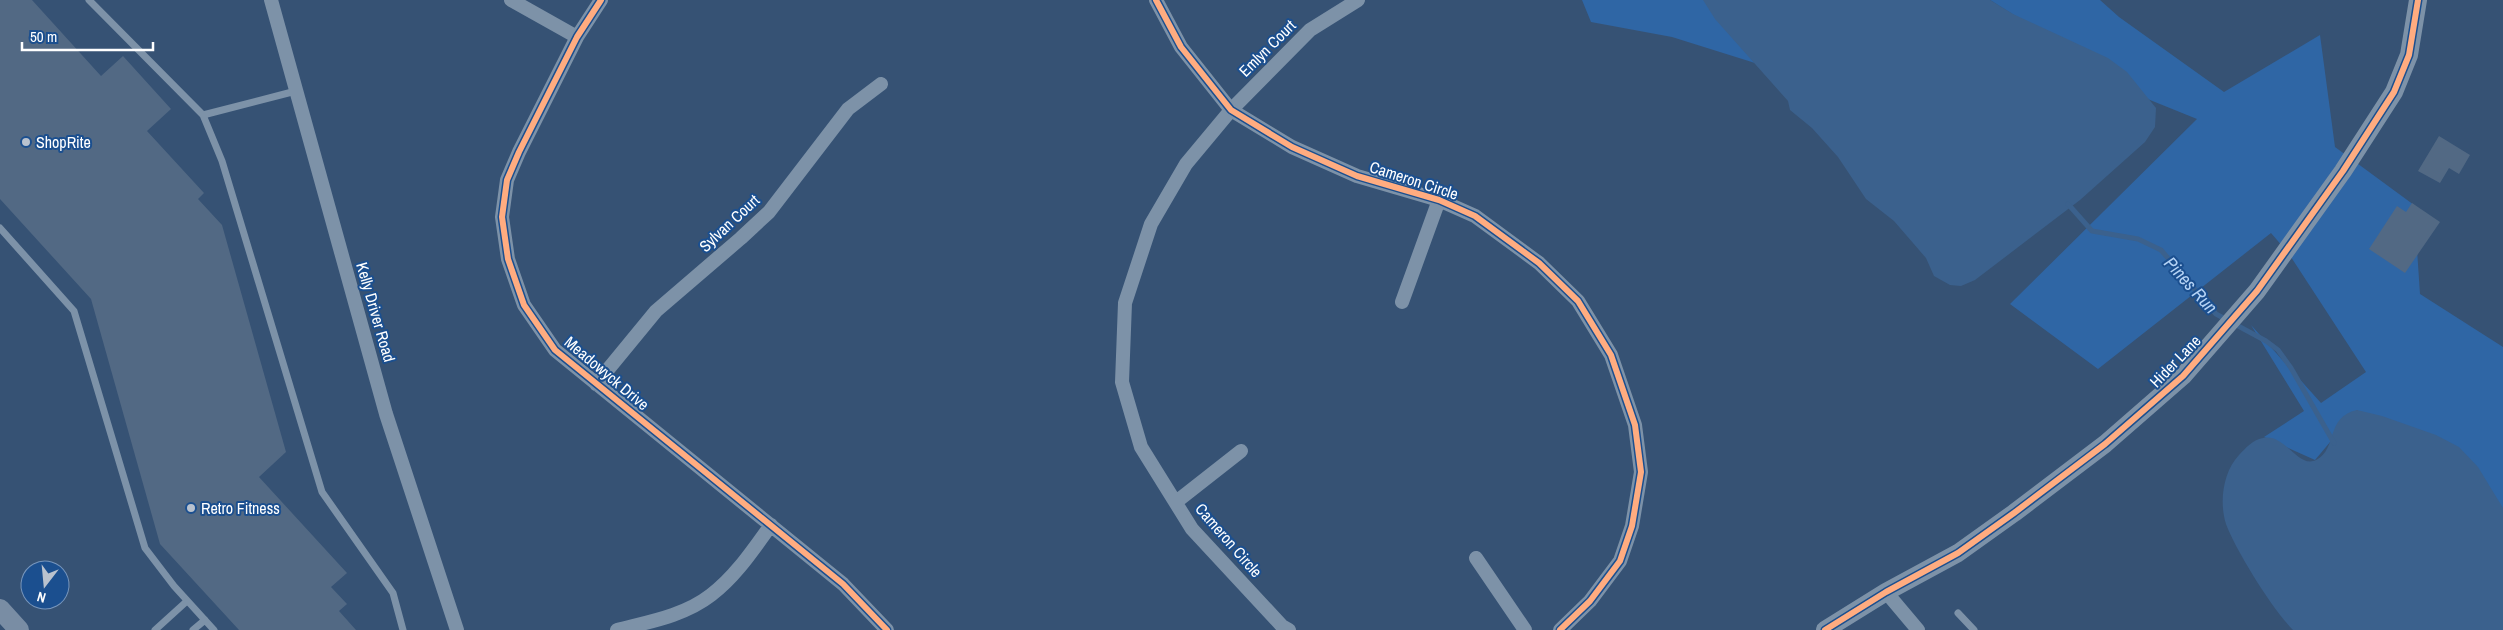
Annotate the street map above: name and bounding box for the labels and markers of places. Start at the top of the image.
place label: ShopRite [36,131,91,153]
marker: ShopRite [20,136,32,148]
place label: Retro Fitness [201,497,280,519]
marker: Retro Fitness [185,502,197,514]

